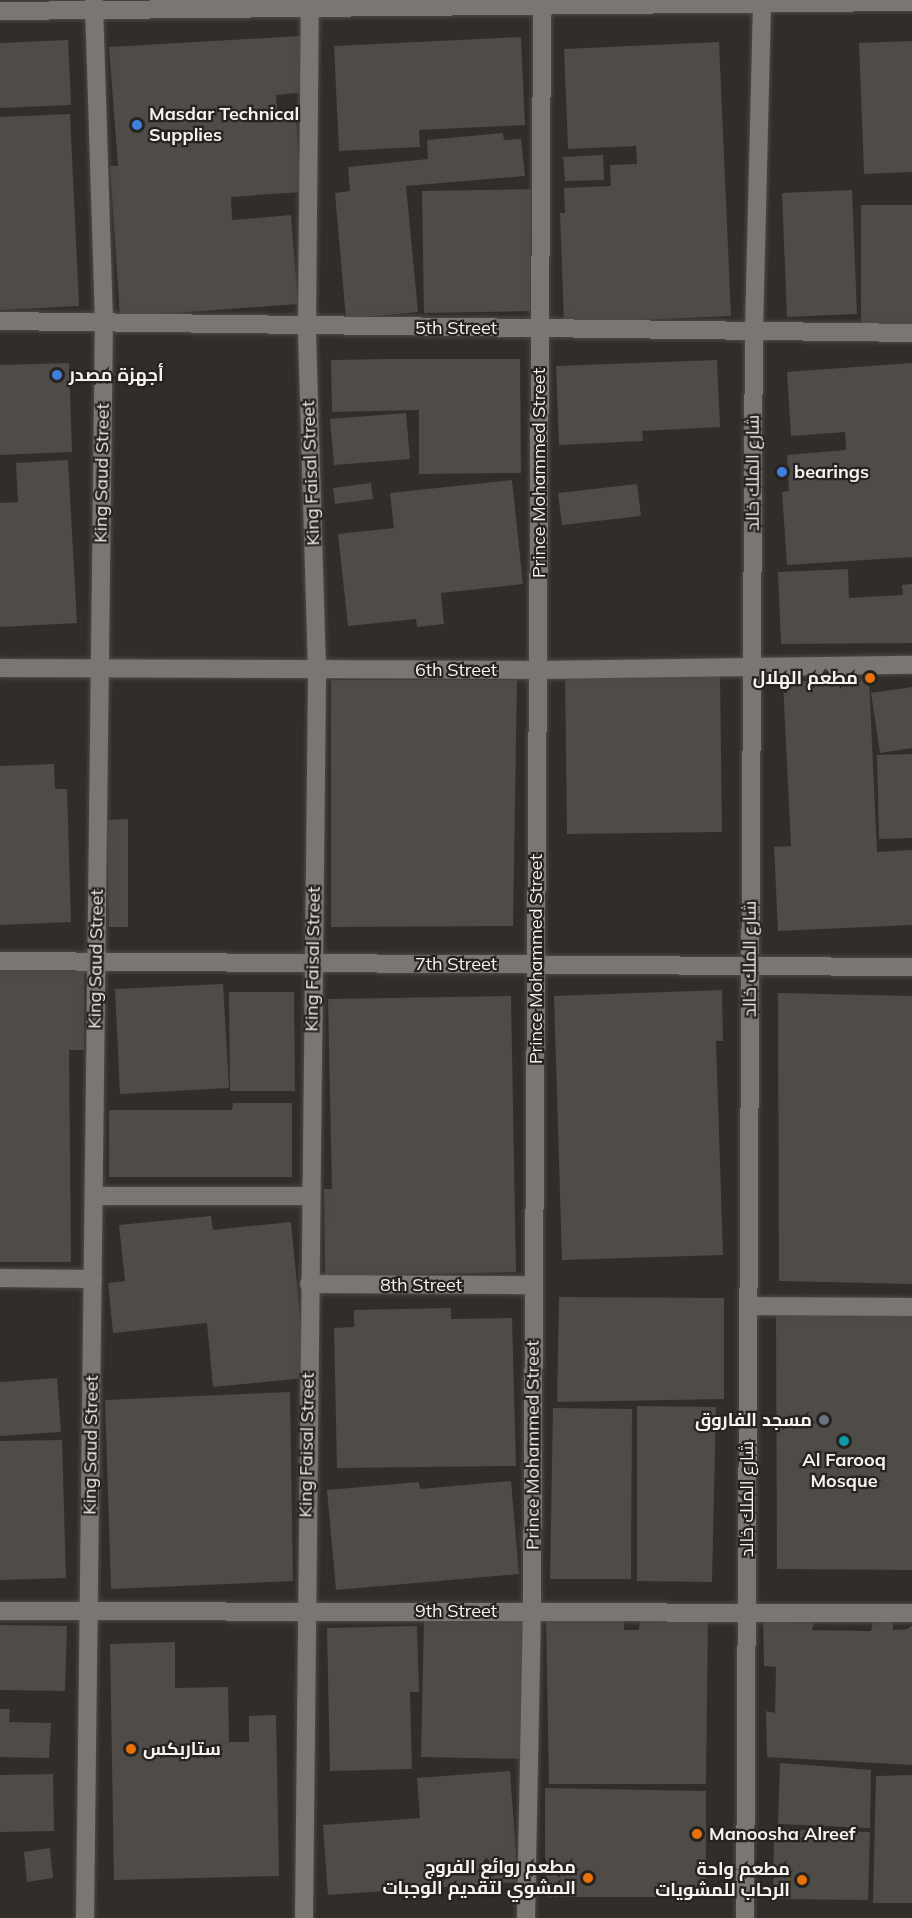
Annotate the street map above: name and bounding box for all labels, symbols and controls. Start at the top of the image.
place label: Masdar Technical Supplies [149,104,299,146]
marker: Masdar Technical Supplies [130,118,144,132]
street label: 5th Street [415,317,497,339]
place label: أجهزة مصدر [69,364,164,386]
marker: أجهزة مصدر [50,368,64,382]
street label: Prince Mohammed Street [528,368,550,578]
street label: King Faisal Street [298,400,324,546]
street label: King Saud Street [90,403,114,543]
street label: شارع الملك خالد [742,415,764,531]
place label: bearings [794,461,869,483]
marker: bearings [775,465,789,479]
street label: 6th Street [415,659,497,681]
place label: مطعم الهلال [753,667,858,689]
marker: مطعم الهلال [863,671,877,685]
street label: Prince Mohammed Street [525,854,547,1064]
street label: King Faisal Street [301,886,325,1032]
street label: King Saud Street [84,889,108,1029]
street label: شارع الملك خالد [739,901,761,1017]
street label: 7th Street [415,953,497,975]
street label: 8th Street [380,1274,462,1296]
street label: Prince Mohammed Street [522,1340,544,1550]
street label: King Faisal Street [295,1372,319,1518]
street label: King Saud Street [79,1375,103,1515]
place label: مسجد الفاروق [695,1409,812,1431]
marker: مسجد الفاروق [817,1413,831,1427]
marker: Al Farooq Mosque [837,1434,851,1448]
street label: شارع الملك خالد [736,1441,758,1557]
place label: Al Farooq Mosque [802,1450,886,1492]
street label: 9th Street [415,1600,497,1622]
place label: ستاربكس [143,1738,221,1760]
marker: ستاربكس [124,1742,138,1756]
place label: Manoosha Alreef [709,1823,855,1845]
marker: Manoosha Alreef [690,1827,704,1841]
place label: مطعم روائع الفروج المشوي لتقديم الوجبات [382,1857,576,1900]
place label: مطعم واحة الرحاب للمشويات [655,1859,790,1902]
marker: مطعم روائع الفروج المشوي لتقديم الوجبات [581,1871,595,1885]
marker: مطعم واحة الرحاب للمشويات [795,1873,809,1887]

